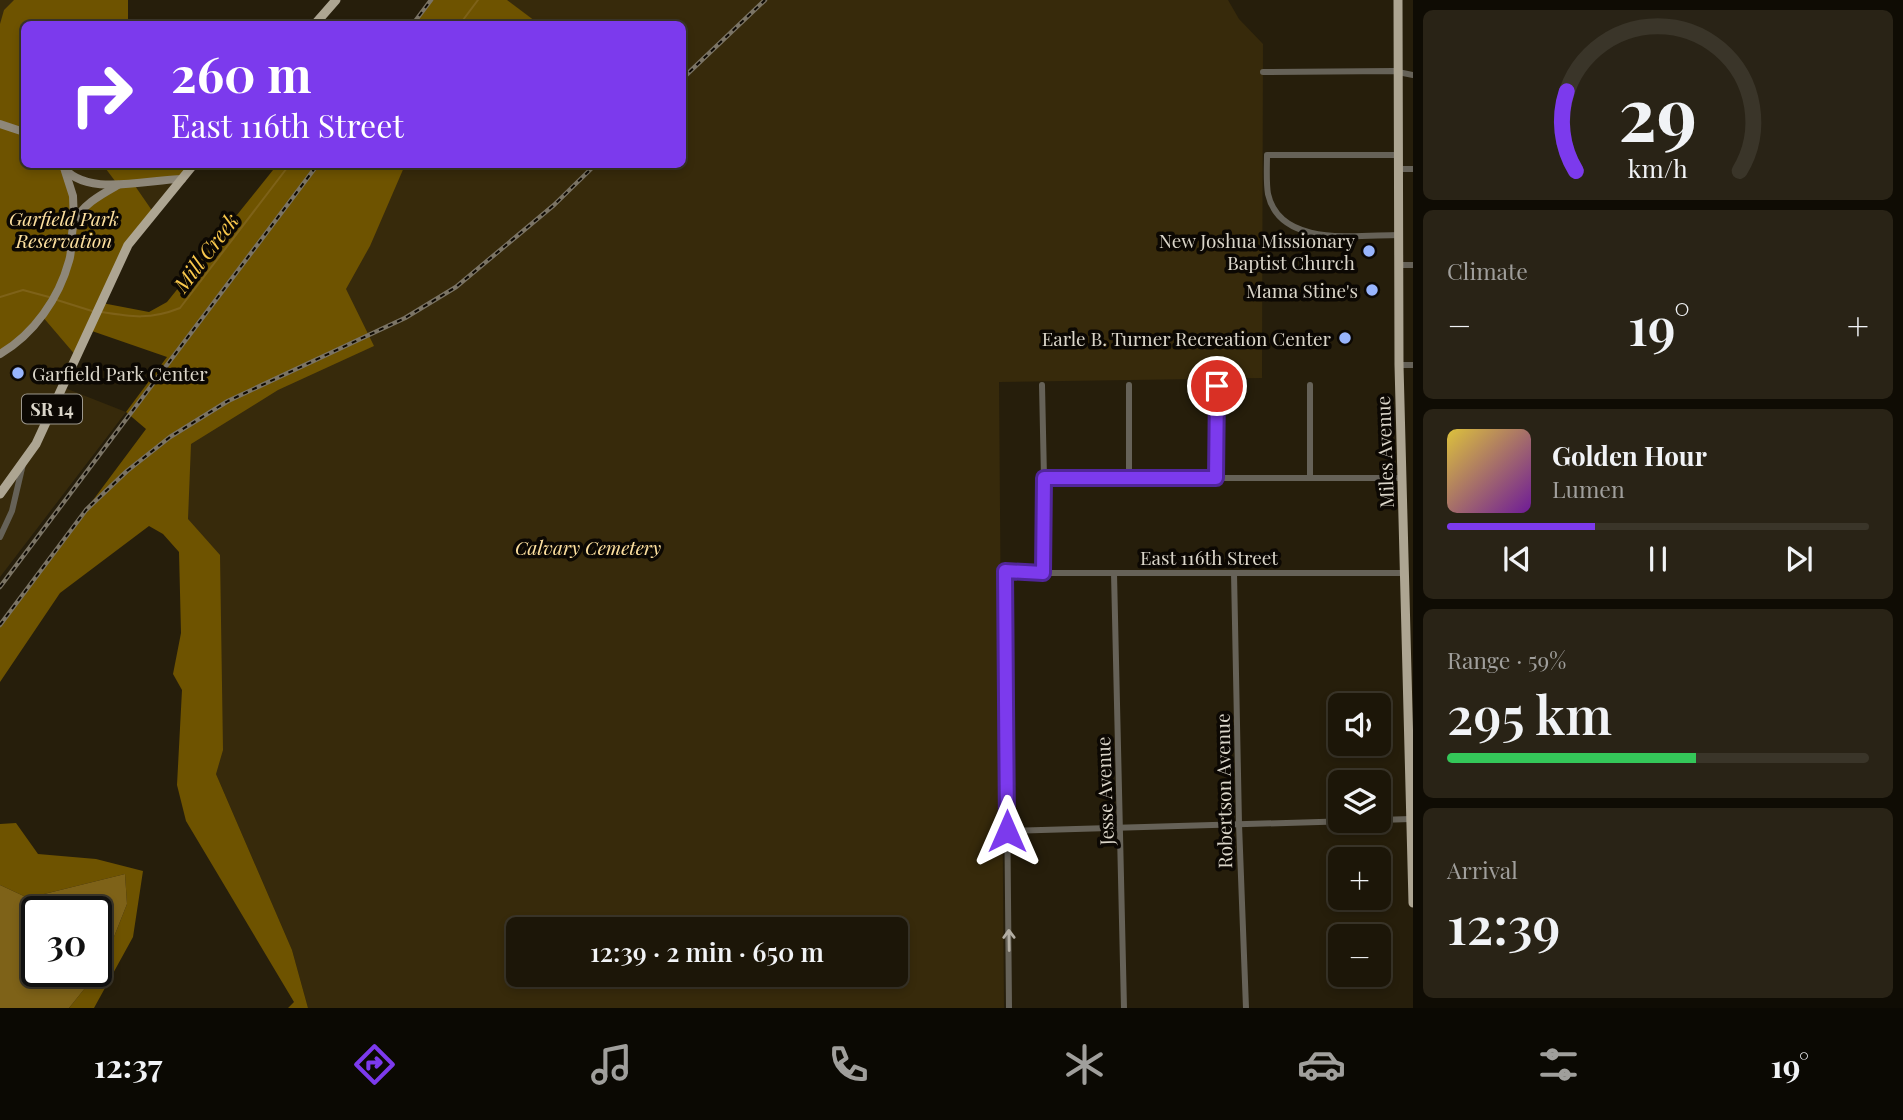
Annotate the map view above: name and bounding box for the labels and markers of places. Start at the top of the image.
place label: New Joshua Missionary Baptist Church [1159,227,1355,275]
marker: New Joshua Missionary Baptist Church [1361,243,1377,259]
place label: Mama Stine's [1246,277,1358,303]
marker: Mama Stine's [1364,282,1380,298]
place label: Earle B. Turner Recreation Center [1042,325,1332,351]
marker: Earle B. Turner Recreation Center [1337,330,1353,346]
pin [1187,356,1247,416]
place label: Garfield Park Center [32,360,208,386]
marker: Garfield Park Center [10,365,26,381]

